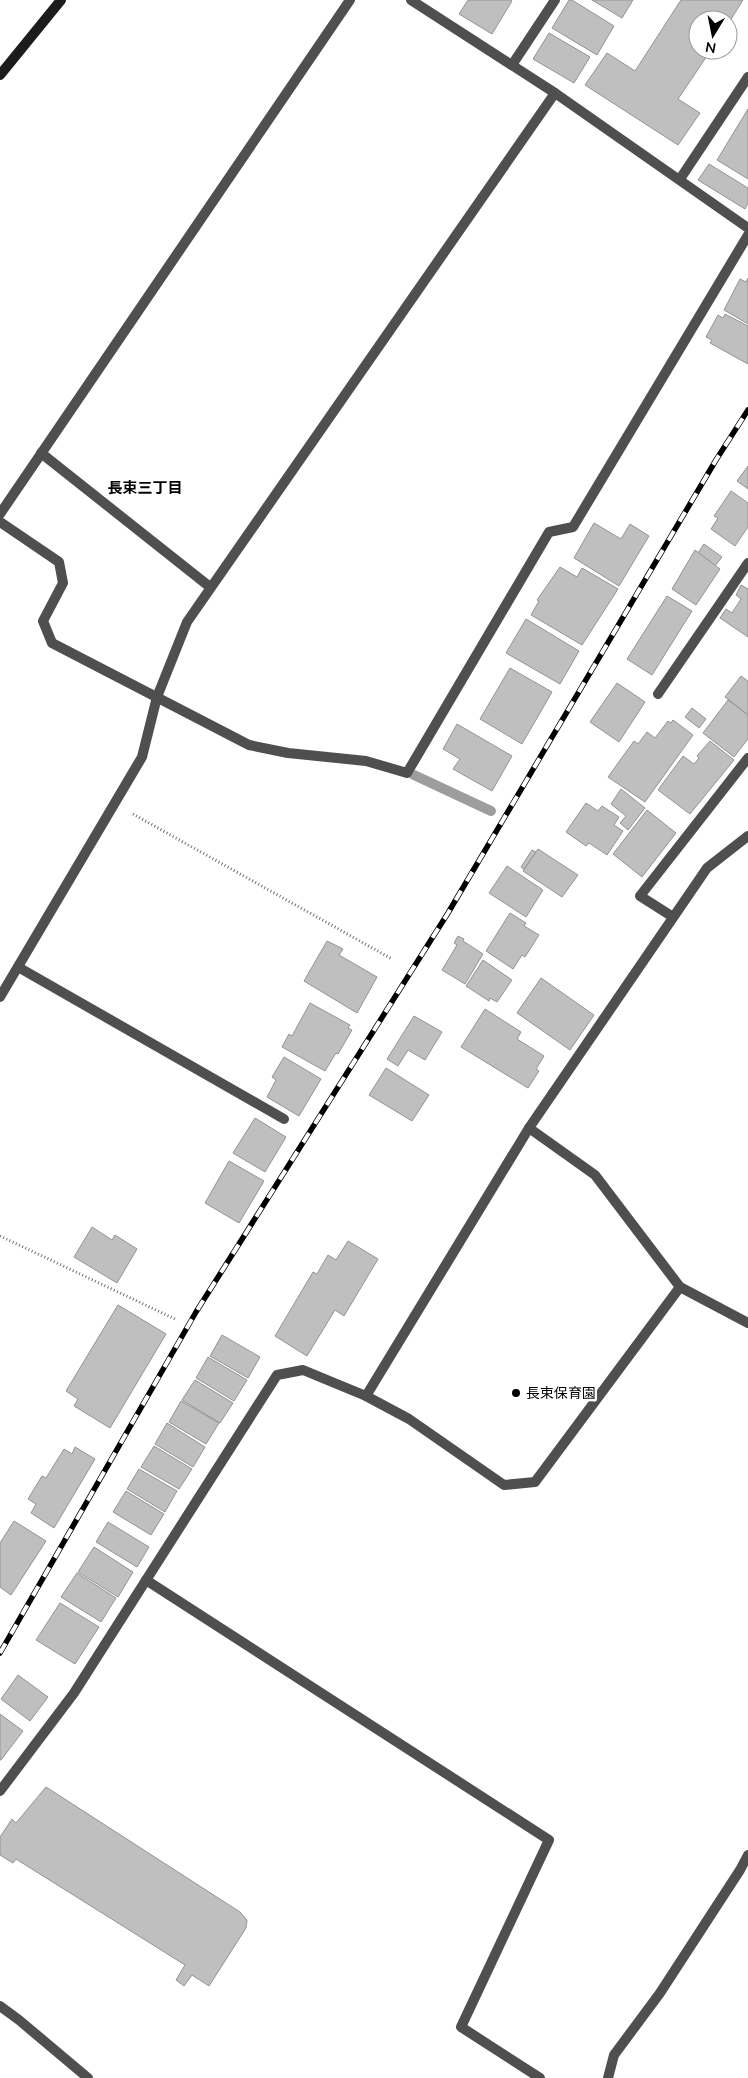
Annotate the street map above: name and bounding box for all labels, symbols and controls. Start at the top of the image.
north arrow [688,10,738,60]
text: N [704,38,718,58]
district label: 長束三丁目 [107,478,183,497]
place label: 長束保育園 [526,1384,596,1402]
marker: 長束保育園 [510,1387,522,1399]

